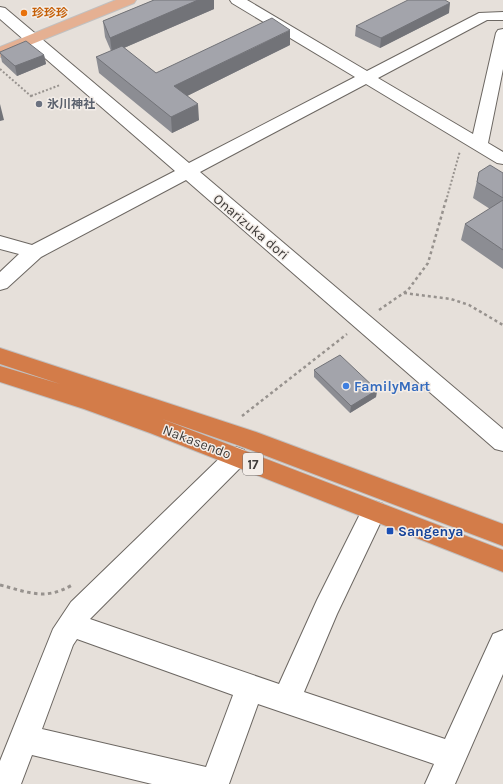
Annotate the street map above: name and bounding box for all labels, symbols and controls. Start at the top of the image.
place label: 珍珍珍 [32,6,68,20]
marker: 珍珍珍 [19,8,29,18]
place label: 氷川神社 [47,97,95,111]
marker: 氷川神社 [34,99,44,109]
street label: Onarizuka dori [210,190,292,264]
place label: FamilyMart [354,378,431,395]
marker: FamilyMart [341,381,351,391]
street label: Nakasendo [160,421,234,463]
road number: 17 [243,453,263,475]
place label: Sangenya [398,523,463,540]
marker: Sangenya [385,526,395,536]

